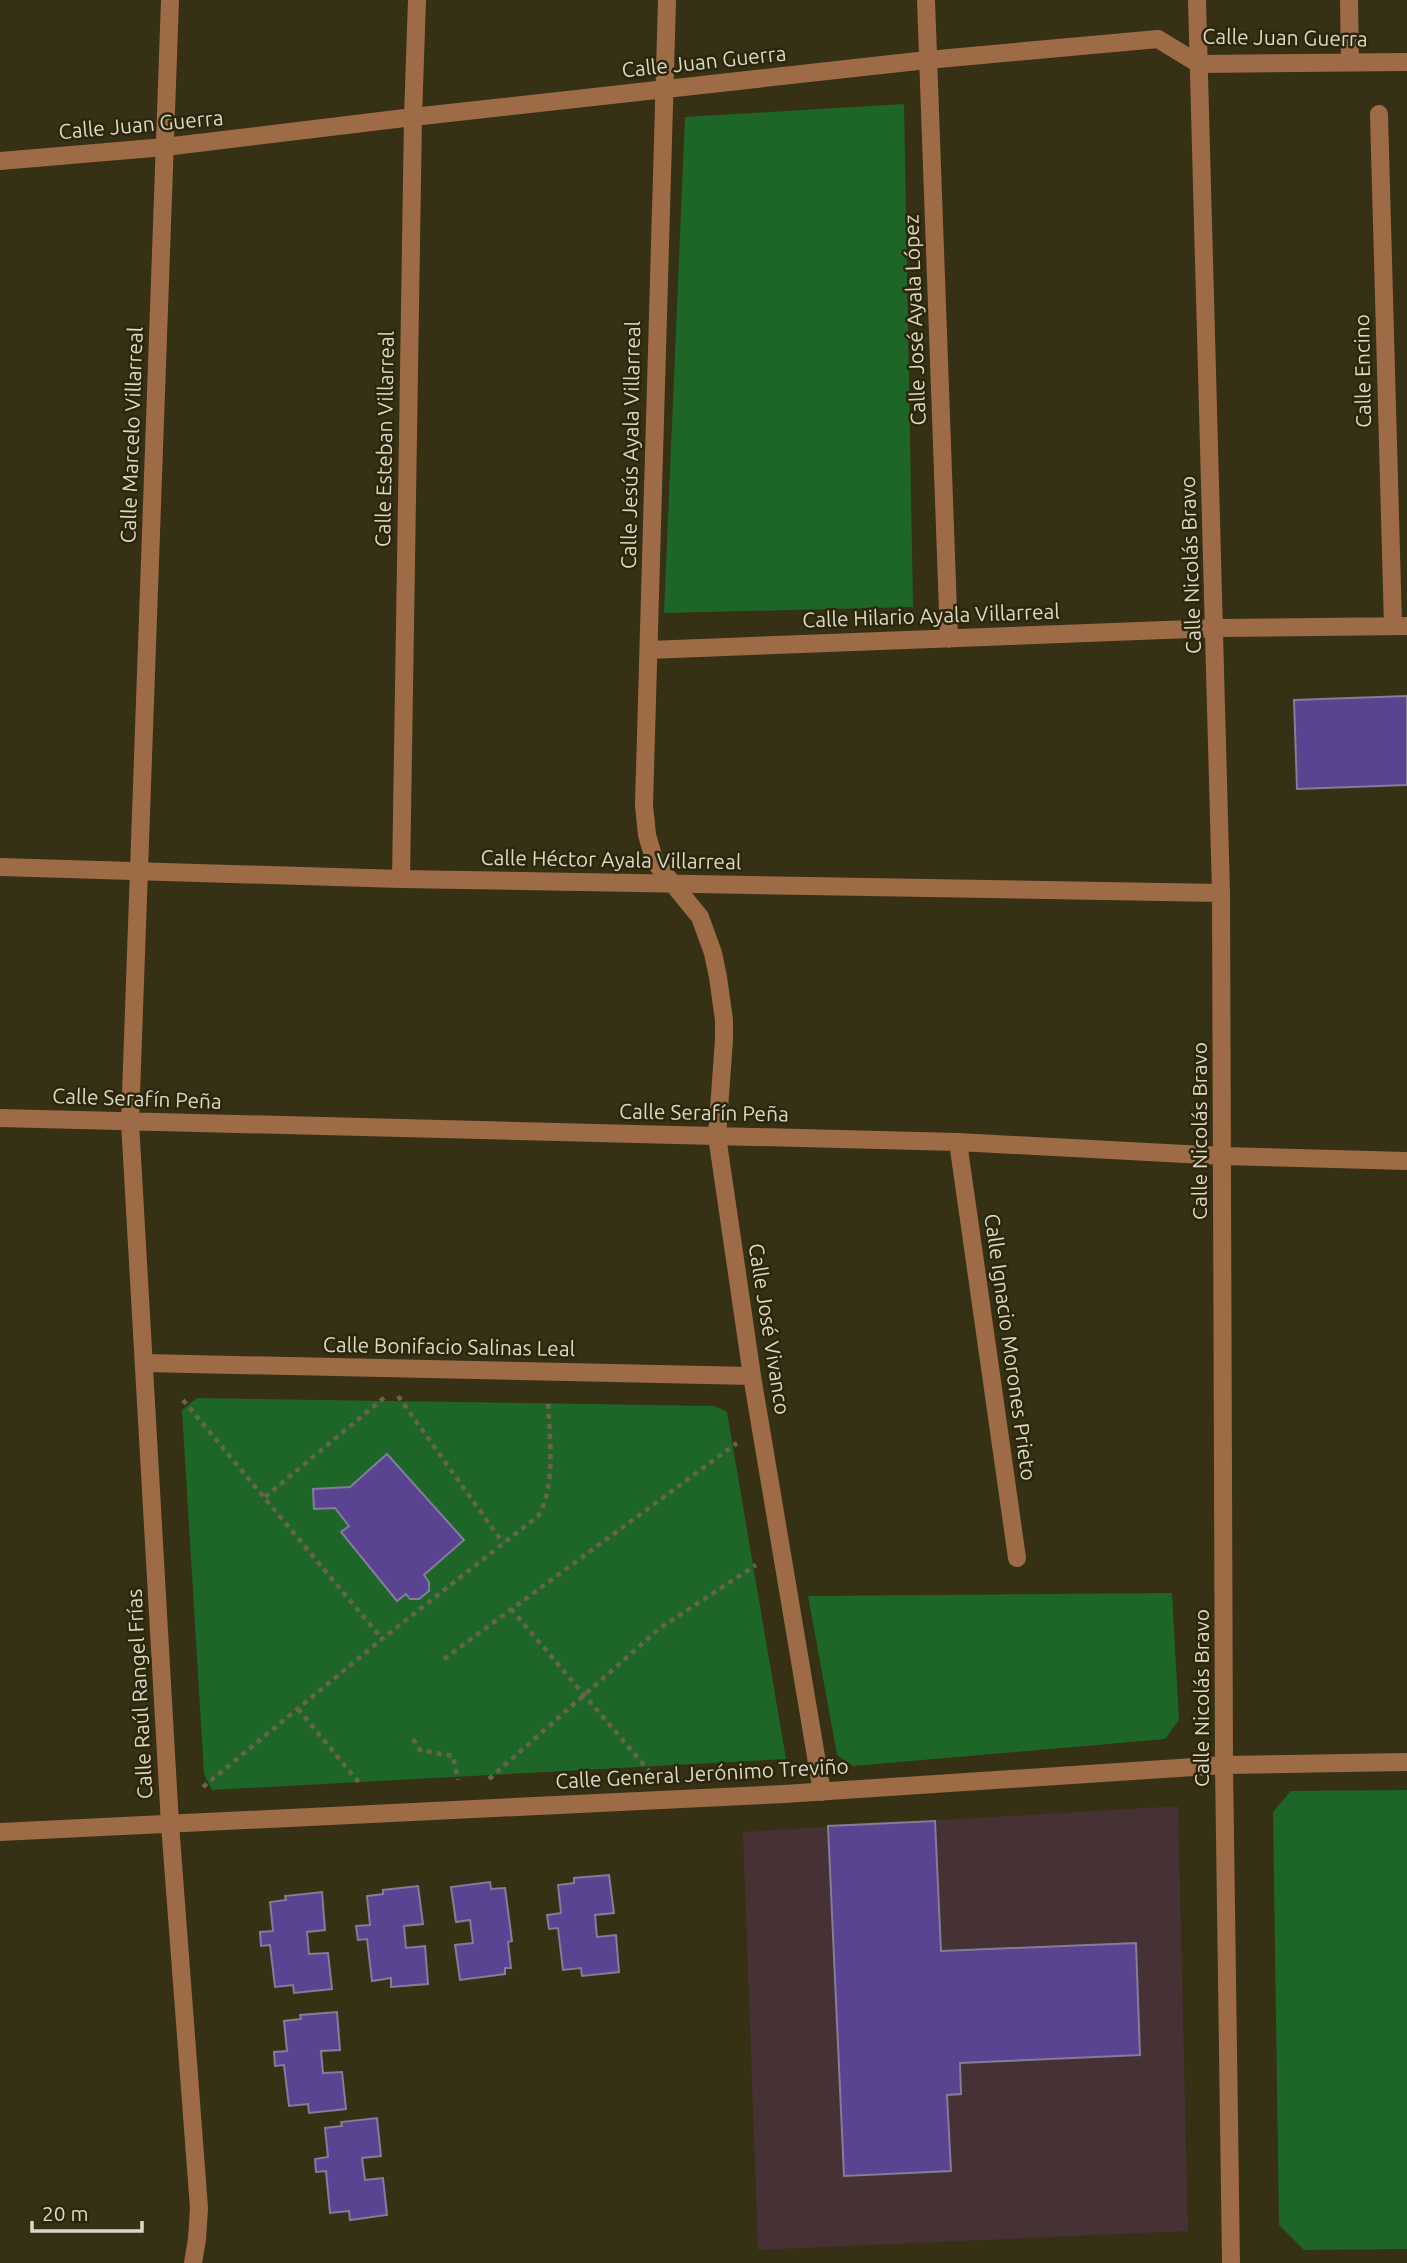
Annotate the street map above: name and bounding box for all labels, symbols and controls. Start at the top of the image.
street label: Calle Juan Guerra [1202,24,1368,50]
street label: Calle Juan Guerra [620,40,787,82]
street label: Calle Juan Guerra [58,105,224,143]
street label: Calle José Ayala López [898,214,930,426]
street label: Calle Encino [1349,314,1375,428]
street label: Calle Jesús Ayala Villarreal [616,321,644,569]
street label: Calle Marcelo Villarreal [115,326,147,544]
street label: Calle Esteban Villarreal [370,331,398,547]
street label: Calle Nicolás Bravo [1175,476,1205,654]
street label: Calle Hilario Ayala Villarreal [802,599,1060,631]
street label: Calle Héctor Ayala Villarreal [480,845,742,873]
street label: Calle Nicolás Bravo [1187,1042,1211,1220]
street label: Calle Serafín Peña [52,1083,222,1113]
street label: Calle Serafín Peña [619,1099,789,1125]
street label: Calle Ignacio Morones Prieto [980,1212,1042,1482]
street label: Calle José Vivanco [745,1241,795,1416]
street label: Calle Bonifacio Salinas Leal [323,1332,575,1360]
street label: Calle Raúl Rangel Frías [122,1588,156,1800]
street label: Calle Nicolás Bravo [1189,1609,1213,1787]
street label: Calle General Jerónimo Treviño [555,1753,849,1793]
scale bar [32,2190,142,2234]
text: 20 m [42,2201,89,2225]

